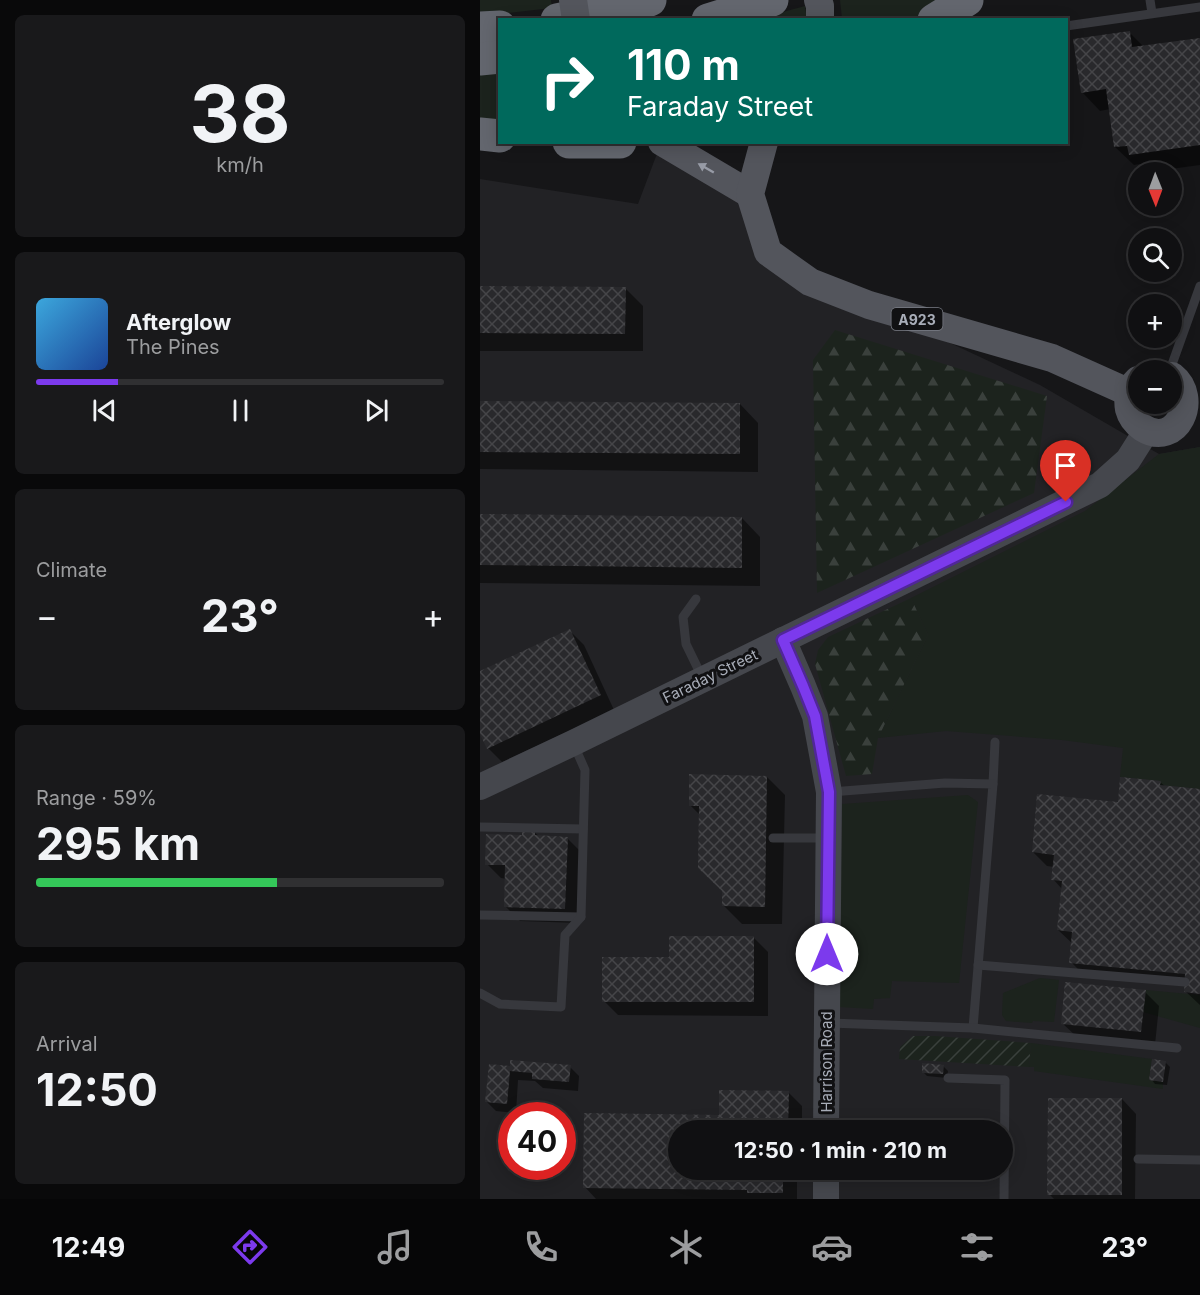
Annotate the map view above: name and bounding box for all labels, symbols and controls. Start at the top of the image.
text: 110 m [627,39,740,90]
icon: right [528,42,606,120]
text: 38 [189,66,291,161]
text: Faraday Street [627,90,813,123]
text: km/h [216,153,264,177]
north arrow [1128,162,1182,216]
map controls [1128,162,1182,414]
one-way arrow [697,163,714,173]
button: search [1128,228,1182,282]
button: + [1128,294,1182,348]
road number: A923 [892,308,942,330]
text: Afterglow [126,309,231,335]
text: The Pines [126,335,220,359]
button: − [1128,360,1182,414]
icon: previous [88,394,121,427]
icon: pause [224,394,257,427]
icon: next [360,394,393,427]
pin [1040,440,1091,502]
icon: arrive [1049,449,1082,482]
text: Climate [36,558,107,582]
text: 23° [201,588,279,643]
text: − [36,596,58,636]
text: + [422,596,444,636]
street label: Faraday Street [659,645,761,707]
text: Range · 59% [36,786,157,810]
text: 295 km [36,816,200,871]
position arrow [795,922,859,986]
street label: Harrison Road [817,1011,836,1113]
text: Arrival [36,1032,98,1056]
text: 12:50 [36,1062,158,1117]
speed limit sign: 40 [498,1102,576,1180]
text: 12:50 · 1 min · 210 m [734,1137,947,1163]
icon: directions [229,1226,271,1268]
icon: music [374,1226,416,1268]
icon: phone [520,1226,562,1268]
icon: climate [665,1226,707,1268]
icon: car [811,1226,853,1268]
icon: filters [956,1226,998,1268]
text: 12:49 [52,1231,125,1264]
text: 23° [1101,1231,1148,1264]

